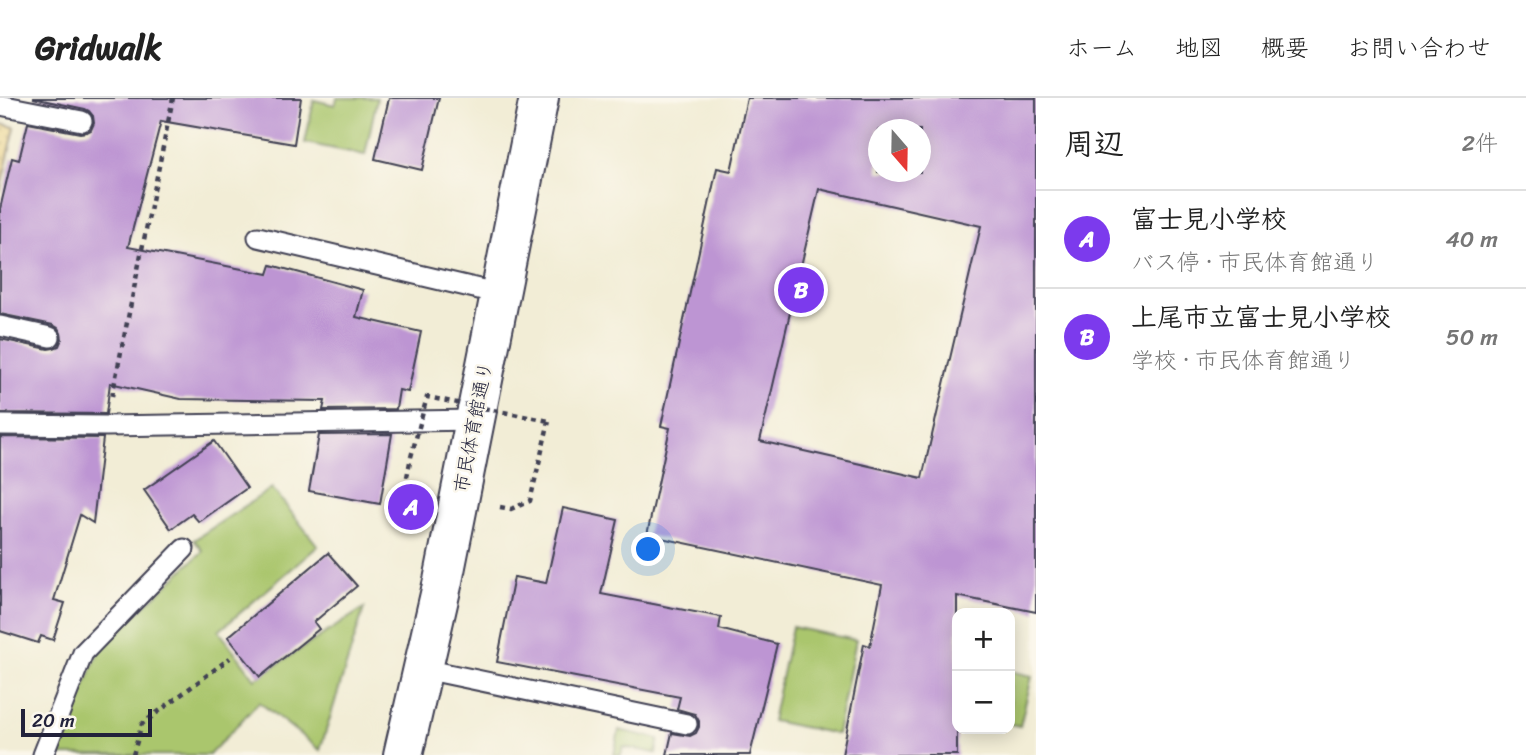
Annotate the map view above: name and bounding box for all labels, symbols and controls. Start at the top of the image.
text: Gridwalk [35,19,162,77]
text: ホーム [1066,27,1137,69]
text: 地図 [1175,27,1223,69]
text: 概要 [1261,27,1309,69]
text: お問い合わせ [1347,27,1491,69]
text: 周辺 [1064,117,1124,171]
north arrow [868,119,931,182]
text: 2件 [1462,123,1498,164]
text: 富士見小学校 [1131,196,1287,242]
text: A [1079,219,1095,260]
text: 40 m [1445,219,1498,260]
text: バス停 · 市民体育館通り [1131,242,1379,283]
pin: B [778,264,824,316]
text: 上尾市立富士見小学校 [1131,294,1391,340]
text: B [1080,317,1094,358]
text: 50 m [1446,317,1498,358]
text: 学校 · 市民体育館通り [1131,340,1356,381]
street label: 市民体育館通り [444,359,502,495]
pin: A [388,481,434,533]
your location [631,532,665,566]
map controls [952,608,1015,734]
button: + [952,608,1015,671]
button: − [952,671,1015,734]
text: 20 m [32,704,75,737]
scale bar [21,706,152,738]

